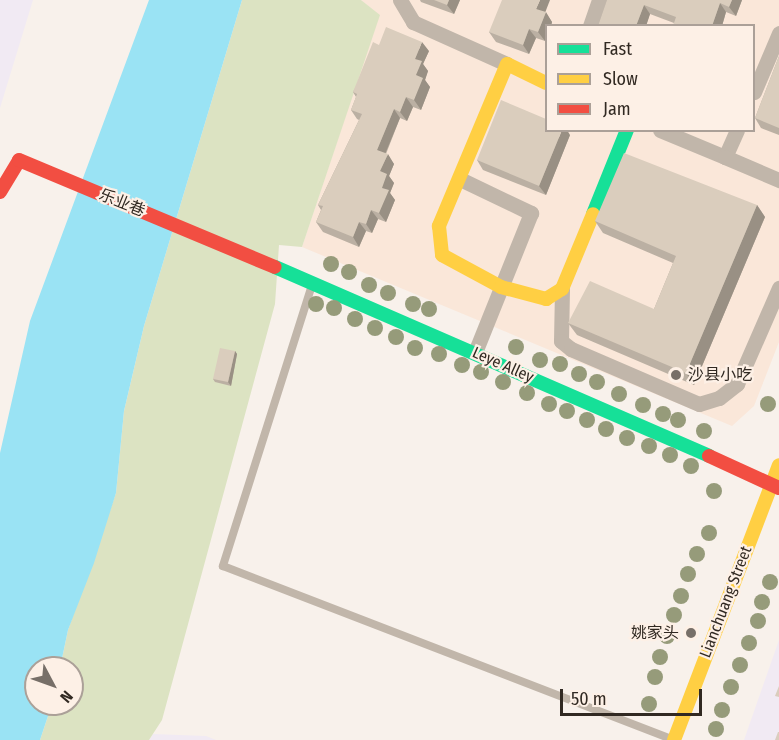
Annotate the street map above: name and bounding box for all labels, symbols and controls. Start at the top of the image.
legend [545,24,755,132]
text: Fast [603,38,632,60]
text: Slow [603,68,638,90]
text: Jam [603,98,631,120]
street label: 乐业巷 [96,185,148,221]
street label: Leye Alley [469,343,537,387]
place label: 沙县小吃 [688,365,752,385]
marker: 沙县小吃 [669,368,683,382]
street label: Lianchuang Street [696,544,756,660]
place label: 姚家头 [631,623,679,643]
marker: 姚家头 [684,626,698,640]
north arrow [24,656,84,716]
scale bar [563,677,706,715]
text: N [56,687,77,707]
text: 50 m [571,688,607,710]

